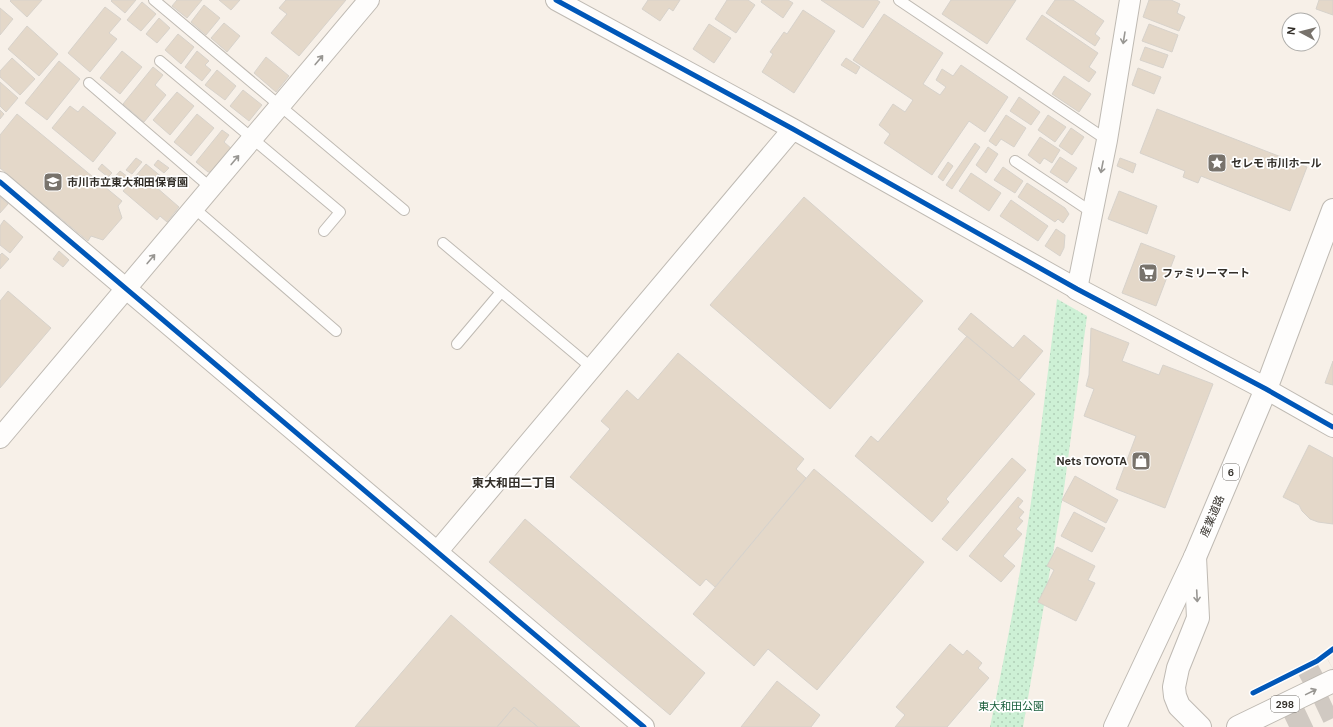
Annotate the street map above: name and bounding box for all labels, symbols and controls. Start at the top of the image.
north arrow [1281,12,1321,52]
text: N [1284,26,1299,36]
one-way arrow [1120,32,1128,45]
one-way arrow [315,55,324,66]
place icon: セレモ 市川ホール [1206,152,1228,174]
one-way arrow [231,154,240,165]
place label: セレモ 市川ホール [1231,156,1322,170]
one-way arrow [1098,160,1106,173]
school or university icon: 市川市立東大和田保育園 [42,171,64,193]
place label: 市川市立東大和田保育園 [67,175,188,189]
one-way arrow [146,254,155,264]
supermarket icon: ファミリーマート [1137,262,1159,284]
place label: ファミリーマート [1162,266,1250,280]
shop icon: Nets TOYOTA [1130,450,1152,472]
place label: Nets TOYOTA [1056,454,1127,468]
road number: 6 [1223,464,1239,480]
district label: 東大和田二丁目 [472,475,556,491]
street label: 産業道路 [1197,493,1227,539]
one-way arrow [1193,589,1201,602]
one-way arrow [1304,688,1316,695]
road number: 298 [1271,696,1299,712]
park label: 東大和田公園 [978,699,1044,713]

